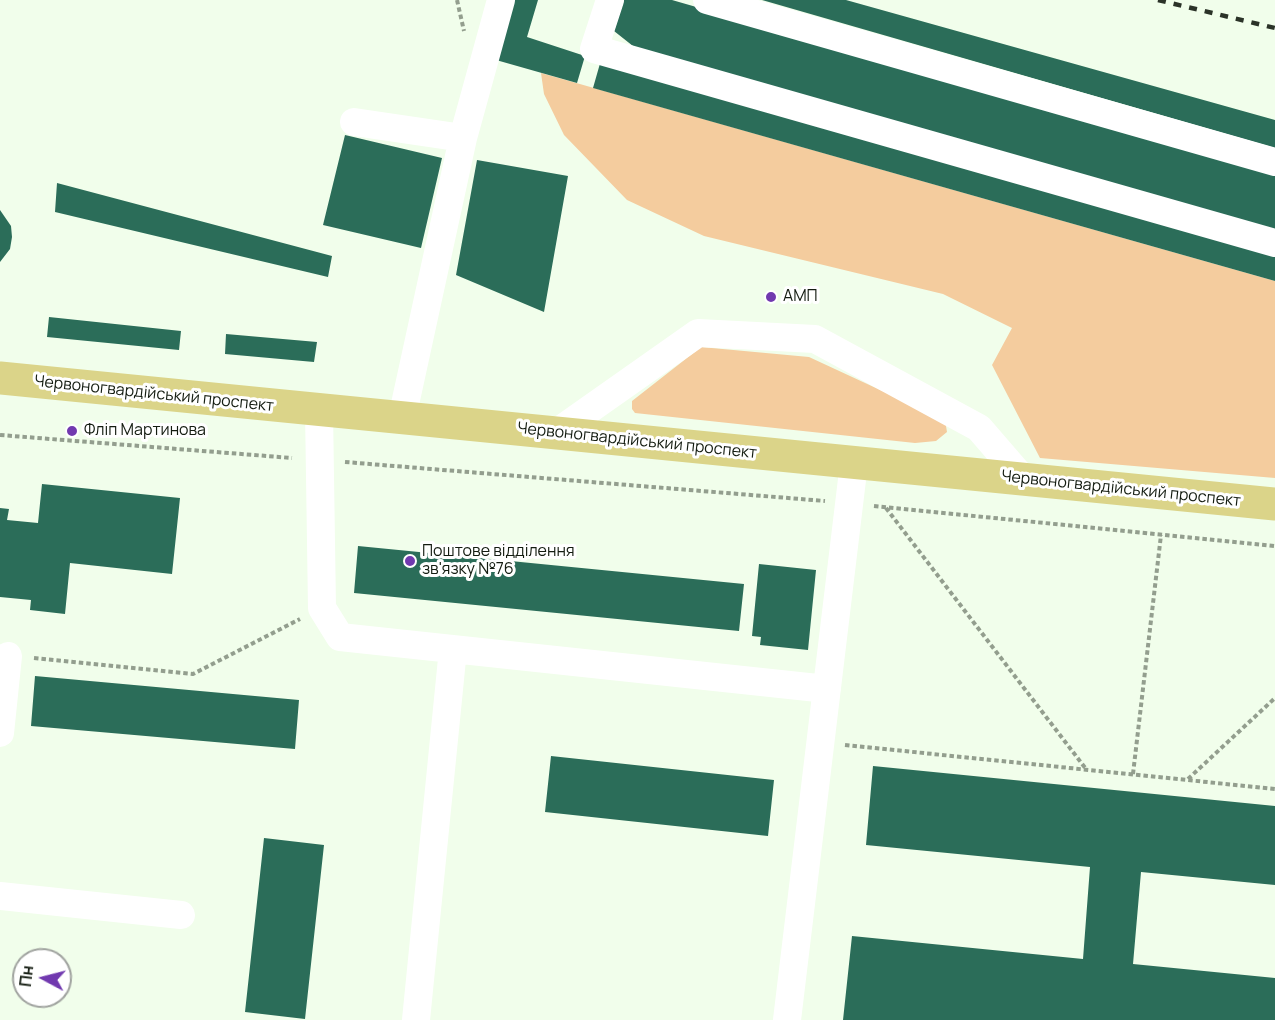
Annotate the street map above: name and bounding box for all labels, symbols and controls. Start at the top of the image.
place label: АМП [783,287,818,307]
marker: АМП [764,290,778,304]
street label: Червоногвардійський проспект [33,372,275,416]
street label: Червоногвардійський проспект [516,419,758,463]
place label: Фліп Мартинова [84,421,206,441]
marker: Фліп Мартинова [65,424,79,438]
street label: Червоногвардійський проспект [1000,467,1242,511]
place label: Поштове відділення зв'язку №76 [422,542,575,580]
marker: Поштове відділення зв'язку №76 [403,554,417,568]
north arrow [12,948,72,1008]
text: Пн [14,964,38,988]

